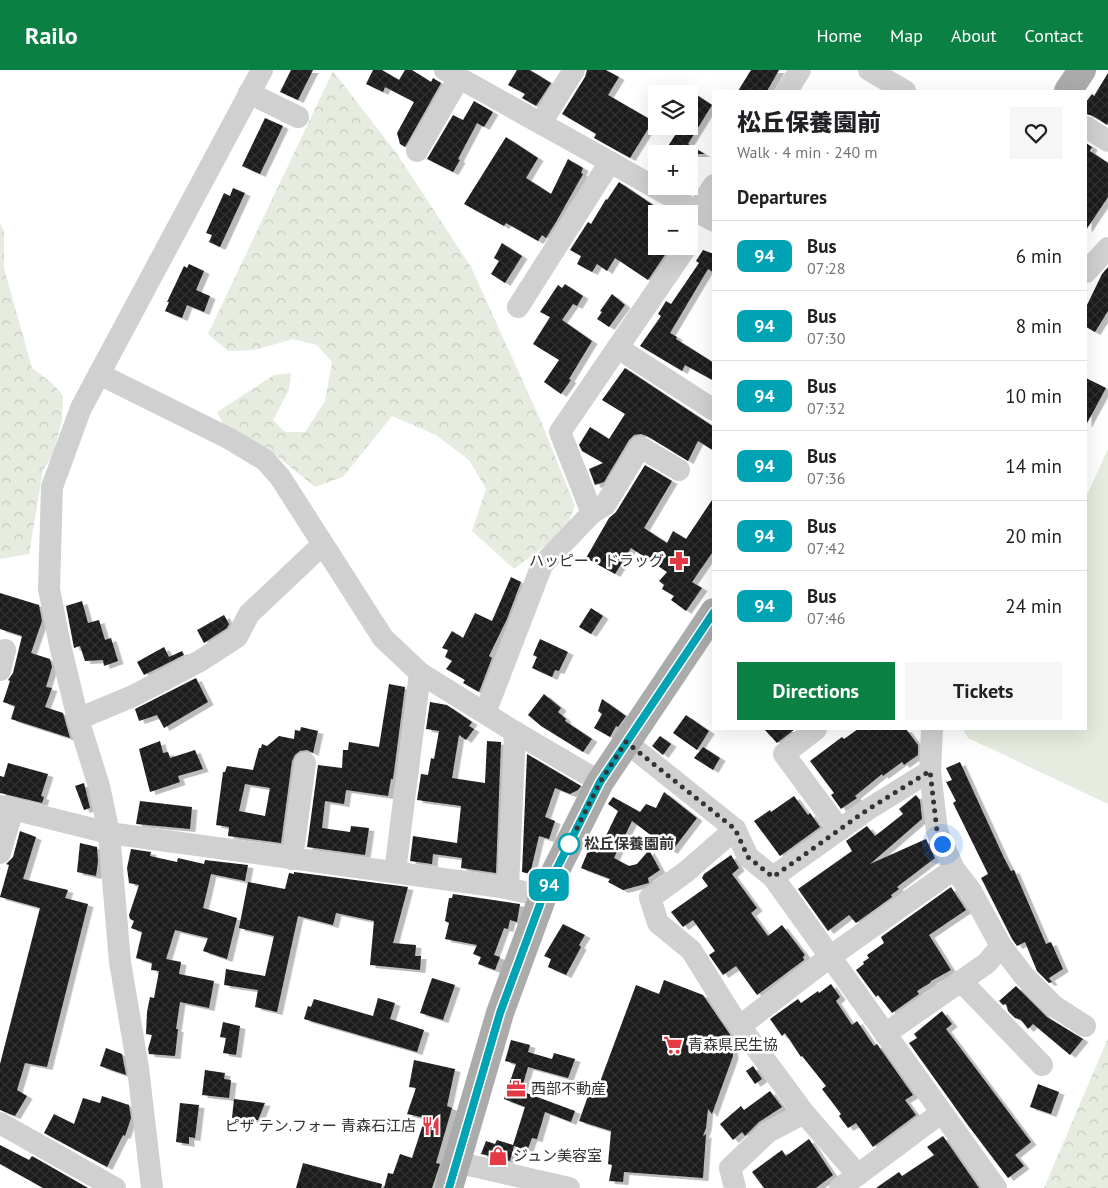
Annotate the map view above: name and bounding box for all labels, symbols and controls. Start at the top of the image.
text: Railo [25,20,78,51]
text: Home [816,24,862,47]
text: Map [890,24,923,47]
text: About [951,24,997,47]
text: Contact [1025,24,1083,47]
map controls [648,85,698,255]
button: layers [648,85,698,135]
text: 松丘保養園前 [737,107,881,138]
button: heart [1010,107,1062,159]
text: Walk · 4 min · 240 m [737,142,877,162]
button: + [648,145,698,195]
text: Departures [737,185,827,209]
button: − [648,205,698,255]
text: Bus [807,234,836,258]
text: 94 [754,244,775,267]
text: 6 min [1016,244,1062,268]
text: 07:28 [807,258,845,278]
text: Bus [807,304,836,328]
text: 94 [754,314,775,337]
text: 8 min [1016,314,1062,338]
text: 07:30 [807,328,845,348]
text: Bus [807,374,836,398]
text: 94 [754,384,775,407]
text: 10 min [1005,384,1062,408]
text: 07:32 [807,398,845,418]
text: Bus [807,444,836,468]
text: 94 [754,454,775,477]
text: 14 min [1005,454,1062,478]
text: 07:36 [807,468,845,488]
text: Bus [807,514,836,538]
text: 94 [754,524,775,547]
text: 20 min [1005,524,1062,548]
text: 07:42 [807,538,845,558]
pharmacy icon: ハッピー・ドラッグ [668,550,690,572]
place label: ハッピー・ドラッグ [529,551,664,570]
text: Bus [807,584,836,608]
text: 94 [754,594,775,617]
text: 24 min [1005,594,1062,618]
text: 07:46 [807,608,845,628]
button: Directions [737,662,895,720]
button: Tickets [905,662,1062,720]
your location [930,832,955,857]
marker: 松丘保養園前 [558,833,580,855]
place label: 松丘保養園前 [584,834,674,853]
line badge: 94 [526,869,572,901]
text: 94 [539,873,559,896]
supermarket icon: 青森県民生協 [662,1034,684,1056]
place label: 青森県民生協 [688,1035,778,1054]
office icon: 西部不動産 [505,1078,527,1100]
place label: 西部不動産 [531,1079,606,1098]
restaurant icon: ピザ テン.フォー 青森石江店 [420,1115,442,1137]
place label: ピザ テン.フォー 青森石江店 [225,1116,416,1135]
shop icon: ジュン美容室 [487,1145,509,1167]
place label: ジュン美容室 [513,1146,602,1165]

